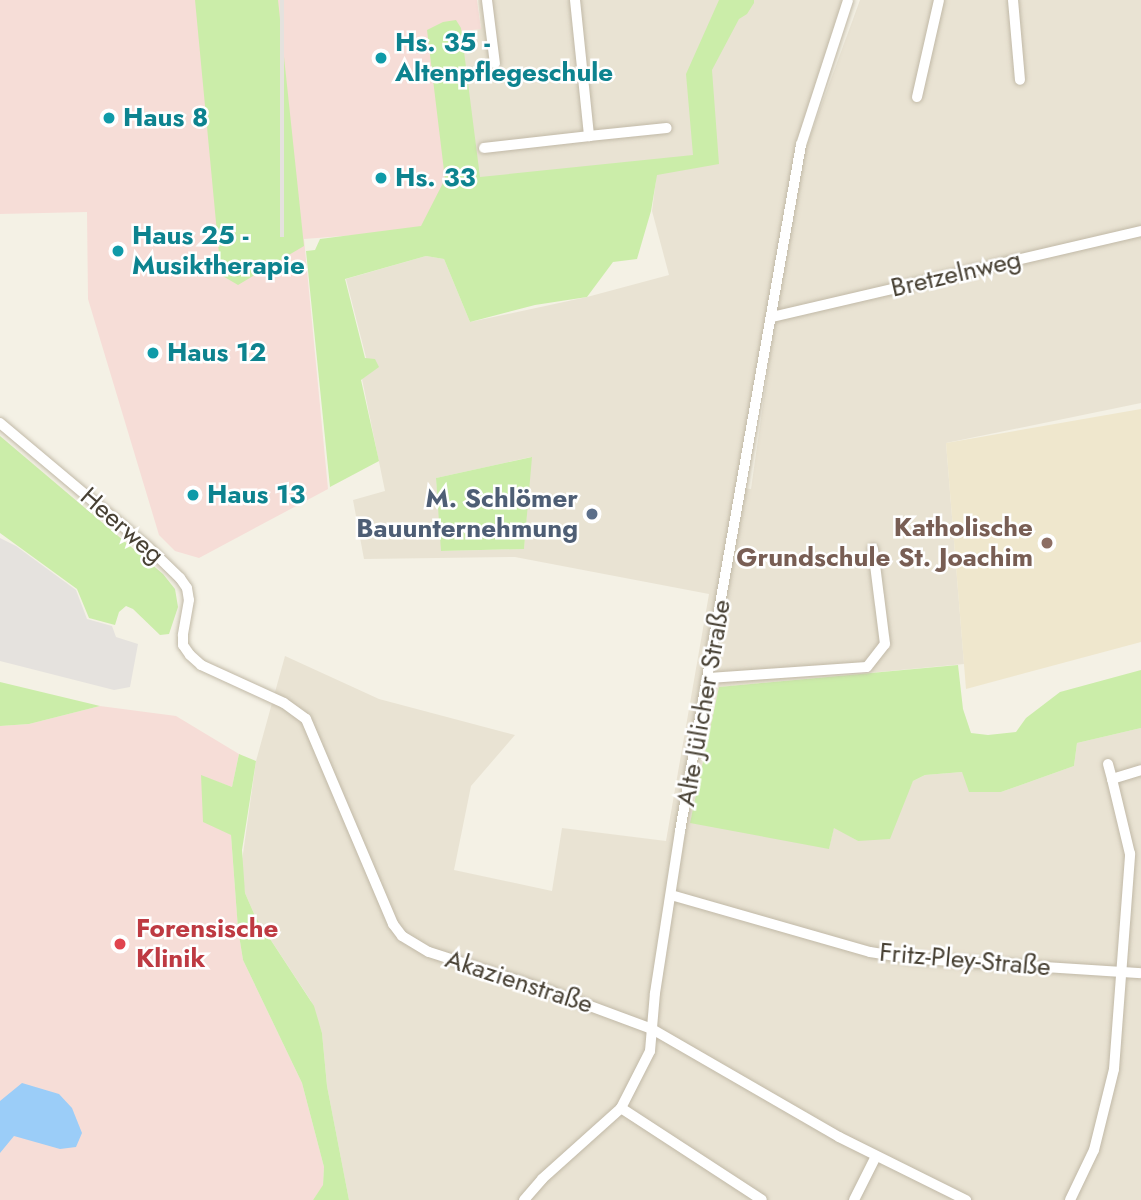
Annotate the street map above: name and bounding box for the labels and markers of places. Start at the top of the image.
place label: Hs. 35 - Altenpflegeschule [395,27,613,88]
marker: Hs. 35 - Altenpflegeschule [373,50,389,66]
place label: Haus 8 [123,102,208,134]
marker: Haus 8 [101,110,117,126]
place label: Hs. 33 [395,162,476,194]
marker: Hs. 33 [373,170,389,186]
place label: Haus 25 - Musiktherapie [132,220,305,282]
marker: Haus 25 - Musiktherapie [110,243,126,259]
place label: Haus 12 [167,337,266,369]
marker: Haus 12 [145,345,161,361]
place label: Haus 13 [207,479,305,511]
place label: M. Schlömer Bauunternehmung [356,483,578,544]
marker: Haus 13 [185,487,201,503]
marker: M. Schlömer Bauunternehmung [584,506,600,522]
place label: Katholische Grundschule St. Joachim [736,512,1033,574]
marker: Katholische Grundschule St. Joachim [1039,535,1055,551]
place label: Forensische Klinik [136,913,279,974]
marker: Forensische Klinik [110,934,130,954]

